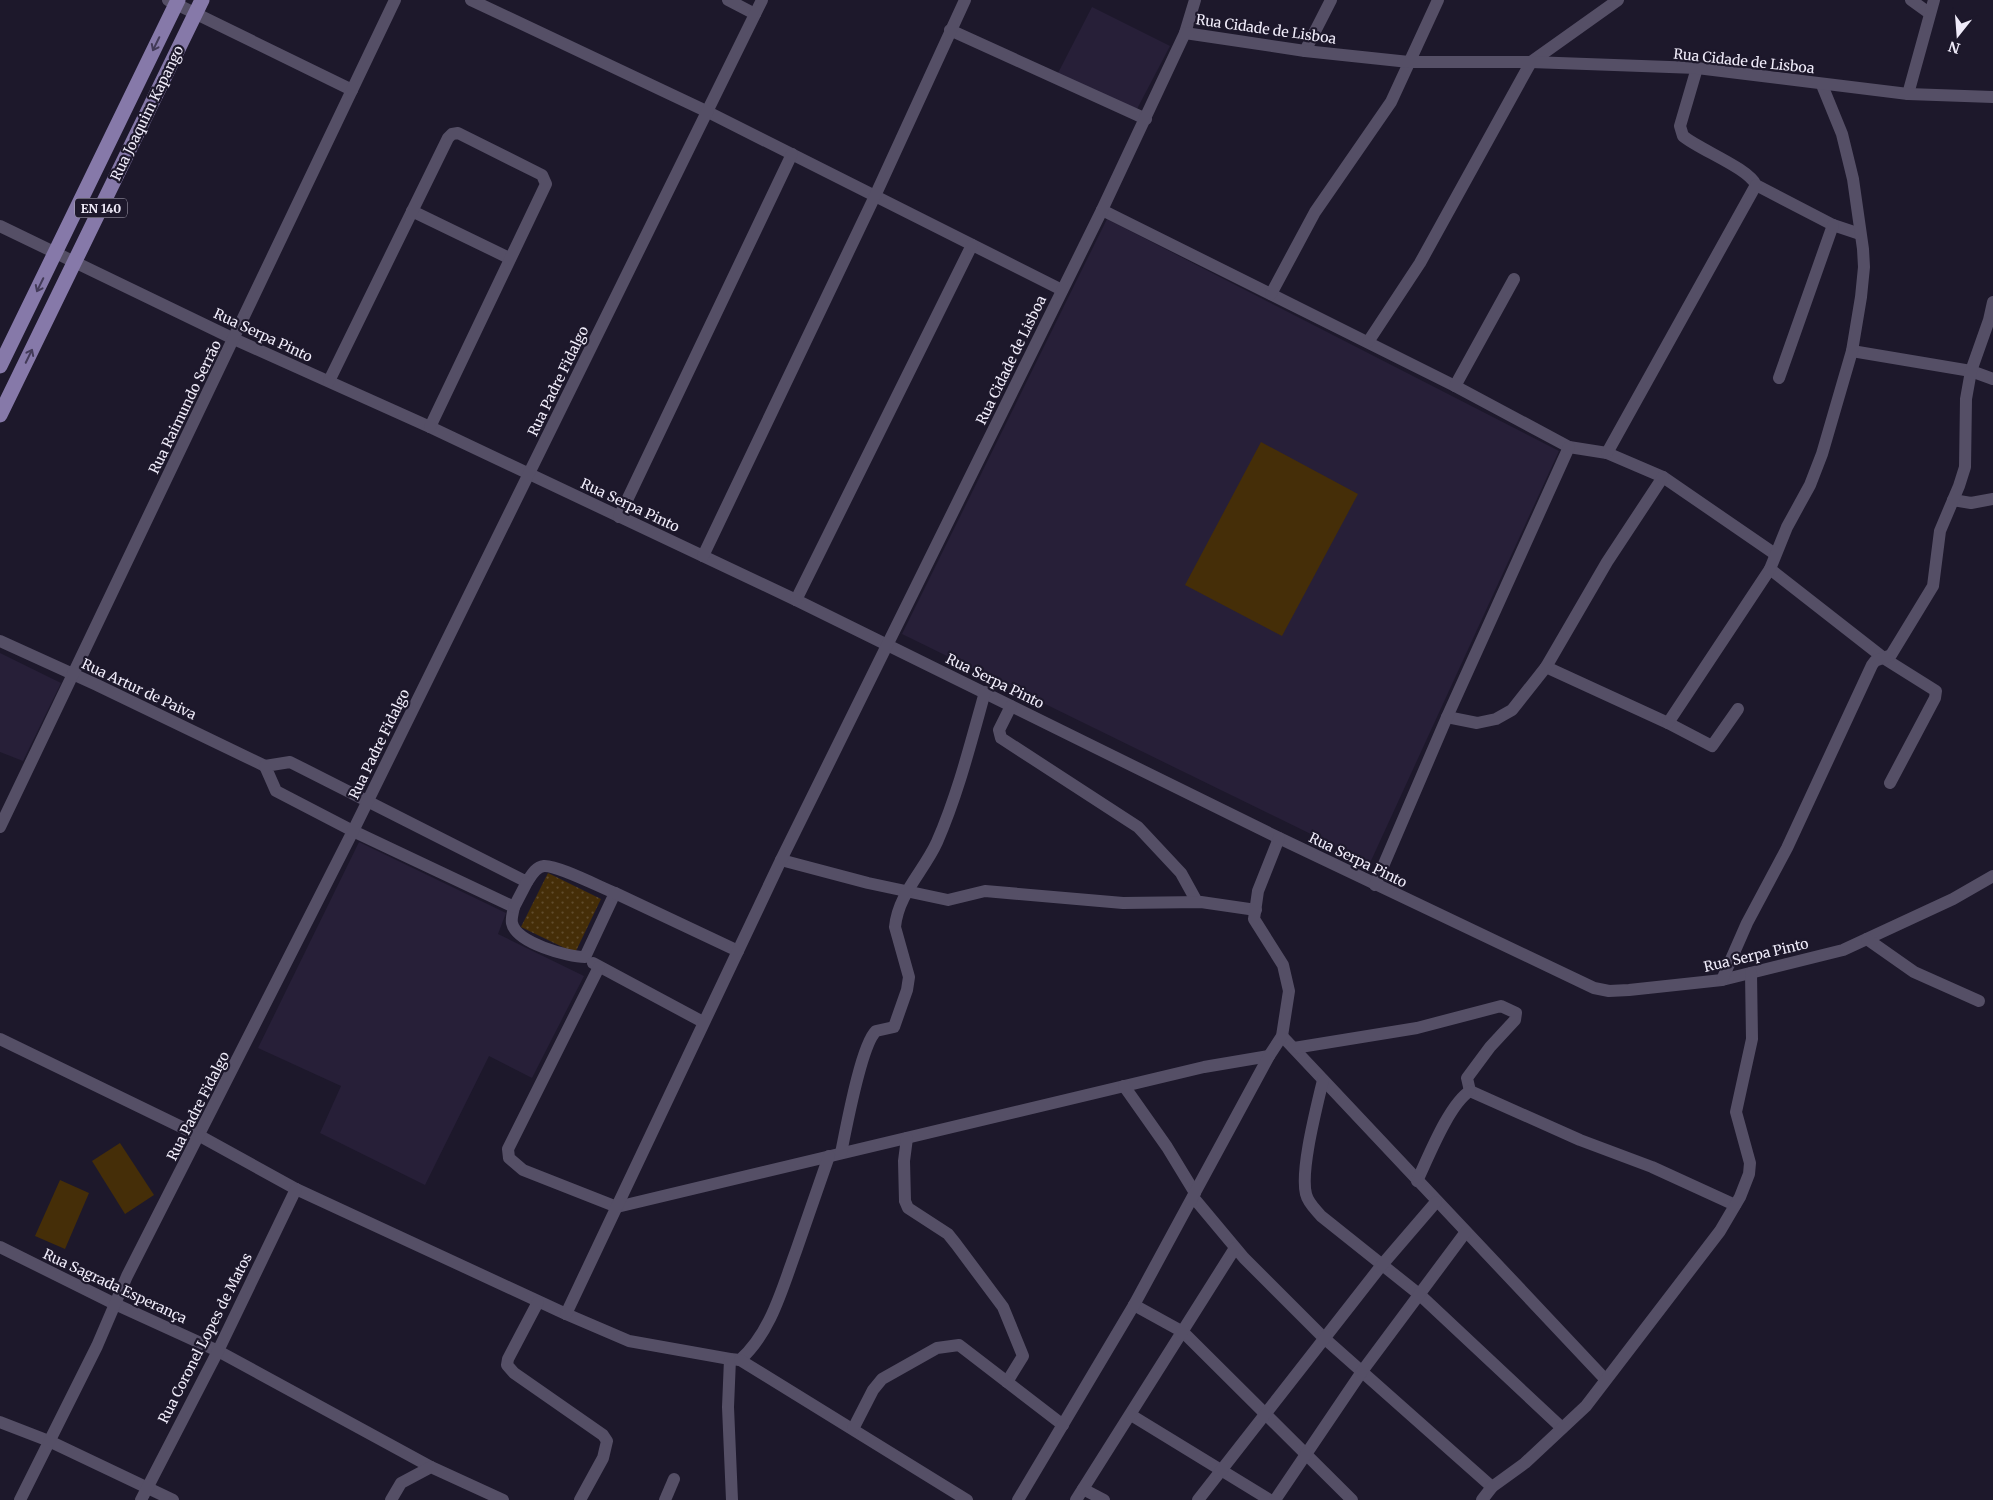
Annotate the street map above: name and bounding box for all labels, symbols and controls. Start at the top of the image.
street label: Rua Cidade de Lisboa [1195,10,1338,48]
north arrow [1933,10,1983,60]
one-way arrow [151,36,161,51]
text: N [1946,37,1962,58]
street label: Rua Joaquim Kapango [107,43,187,183]
street label: Rua Cidade de Lisboa [1673,45,1816,77]
road number: EN 140 [75,198,127,218]
one-way arrow [35,277,44,292]
street label: Rua Cidade de Lisboa [972,292,1050,428]
street label: Rua Serpa Pinto [211,304,315,366]
street label: Rua Padre Fidalgo [524,323,592,439]
street label: Rua Raimundo Serrão [145,337,225,477]
one-way arrow [25,349,34,364]
street label: Rua Serpa Pinto [578,474,682,536]
street label: Rua Serpa Pinto [943,649,1047,713]
street label: Rua Artur de Paiva [79,655,200,724]
street label: Rua Padre Fidalgo [345,686,413,802]
street label: Rua Serpa Pinto [1306,828,1410,892]
street label: Rua Serpa Pinto [1702,934,1810,976]
street label: Rua Padre Fidalgo [163,1048,233,1164]
street label: Rua Sagrada Esperança [40,1245,190,1327]
street label: Rua Coronel Lopes de Matos [154,1250,256,1426]

